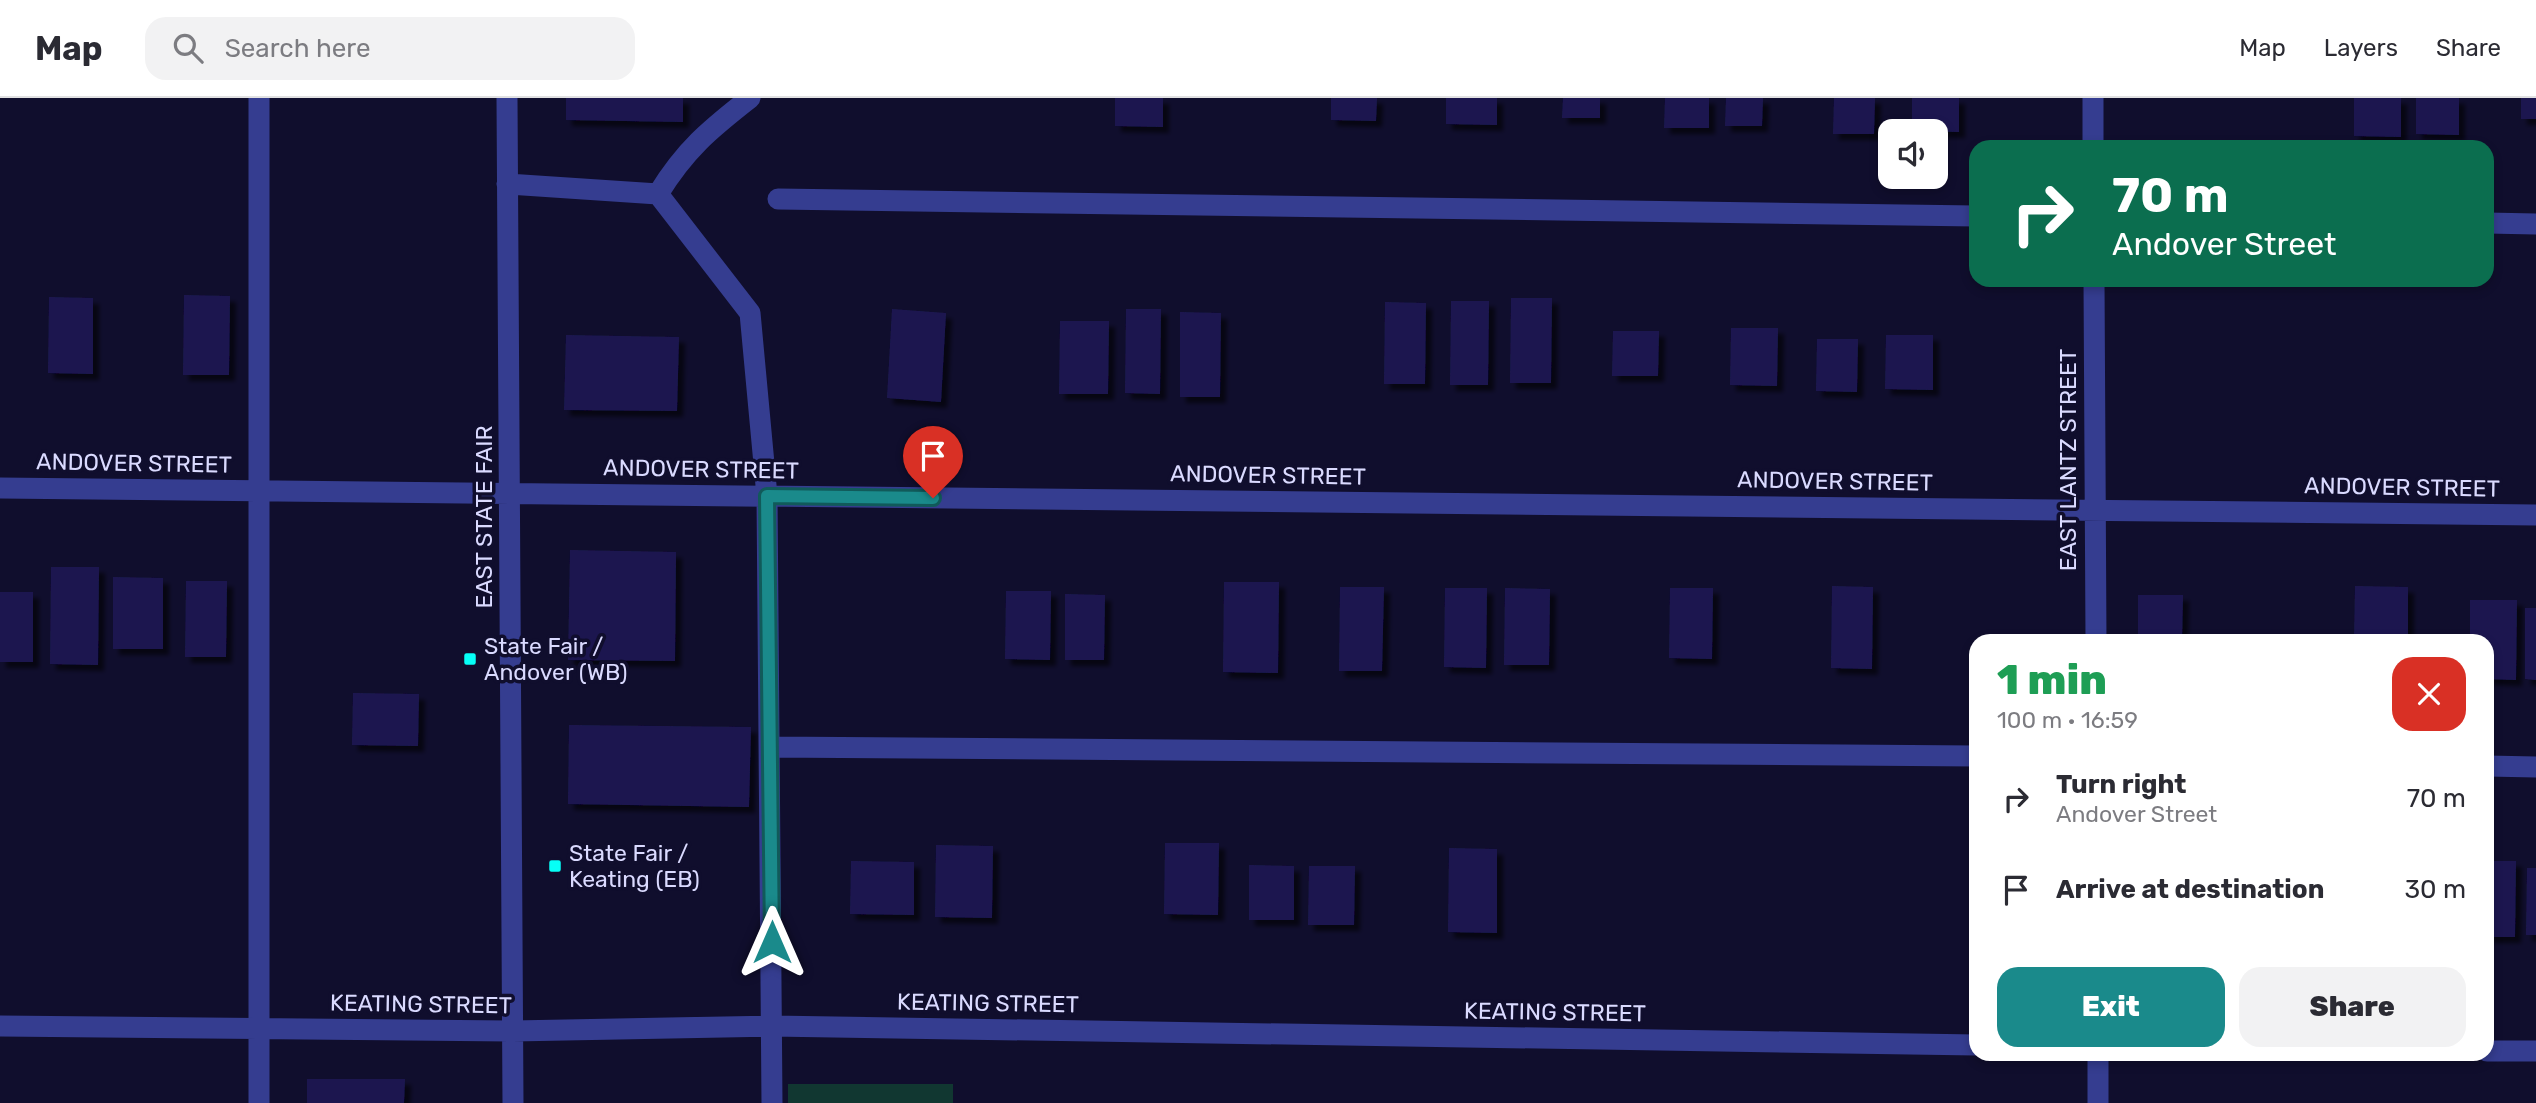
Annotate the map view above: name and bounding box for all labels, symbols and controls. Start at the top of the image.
search box [145,17,635,80]
text: Map [35,29,103,68]
icon: search [169,29,207,67]
text: Search here [225,33,370,64]
text: Map [2239,34,2286,62]
text: Layers [2324,34,2398,62]
text: Share [2436,34,2501,62]
map controls [1878,119,1948,189]
button: sound [1878,119,1948,189]
text: 70 m [2112,166,2229,224]
icon: right [1997,168,2088,259]
text: Andover Street [2112,225,2337,263]
street label: EAST LANTZ STREET [2054,349,2082,571]
street label: EAST STATE FAIR [470,425,498,609]
pin [903,426,963,498]
icon: arrive [914,437,952,475]
street label: ANDOVER STREET [36,447,232,479]
street label: ANDOVER STREET [603,453,799,485]
street label: ANDOVER STREET [1170,459,1366,491]
street label: ANDOVER STREET [1737,465,1933,497]
street label: ANDOVER STREET [2304,471,2500,503]
place label: State Fair / Andover (WB) [484,632,628,686]
marker: State Fair / Andover (WB) [462,651,478,667]
text: 1 min [1997,655,2107,705]
button: close [2392,657,2466,731]
text: 100 m · 16:59 [1997,706,2138,734]
text: Turn right [2056,769,2186,800]
icon: right [1997,780,2035,818]
text: 70 m [2407,783,2466,814]
text: Andover Street [2056,800,2217,828]
place label: State Fair / Keating (EB) [569,839,700,893]
marker: State Fair / Keating (EB) [547,858,563,874]
icon: arrive [1997,871,2035,909]
text: Arrive at destination [2056,874,2324,905]
text: 30 m [2404,874,2466,905]
position arrow [735,905,809,979]
button: Exit [1997,967,2225,1047]
button: Share [2239,967,2466,1047]
street label: KEATING STREET [897,987,1079,1019]
street label: KEATING STREET [330,988,512,1020]
street label: KEATING STREET [1464,996,1646,1028]

